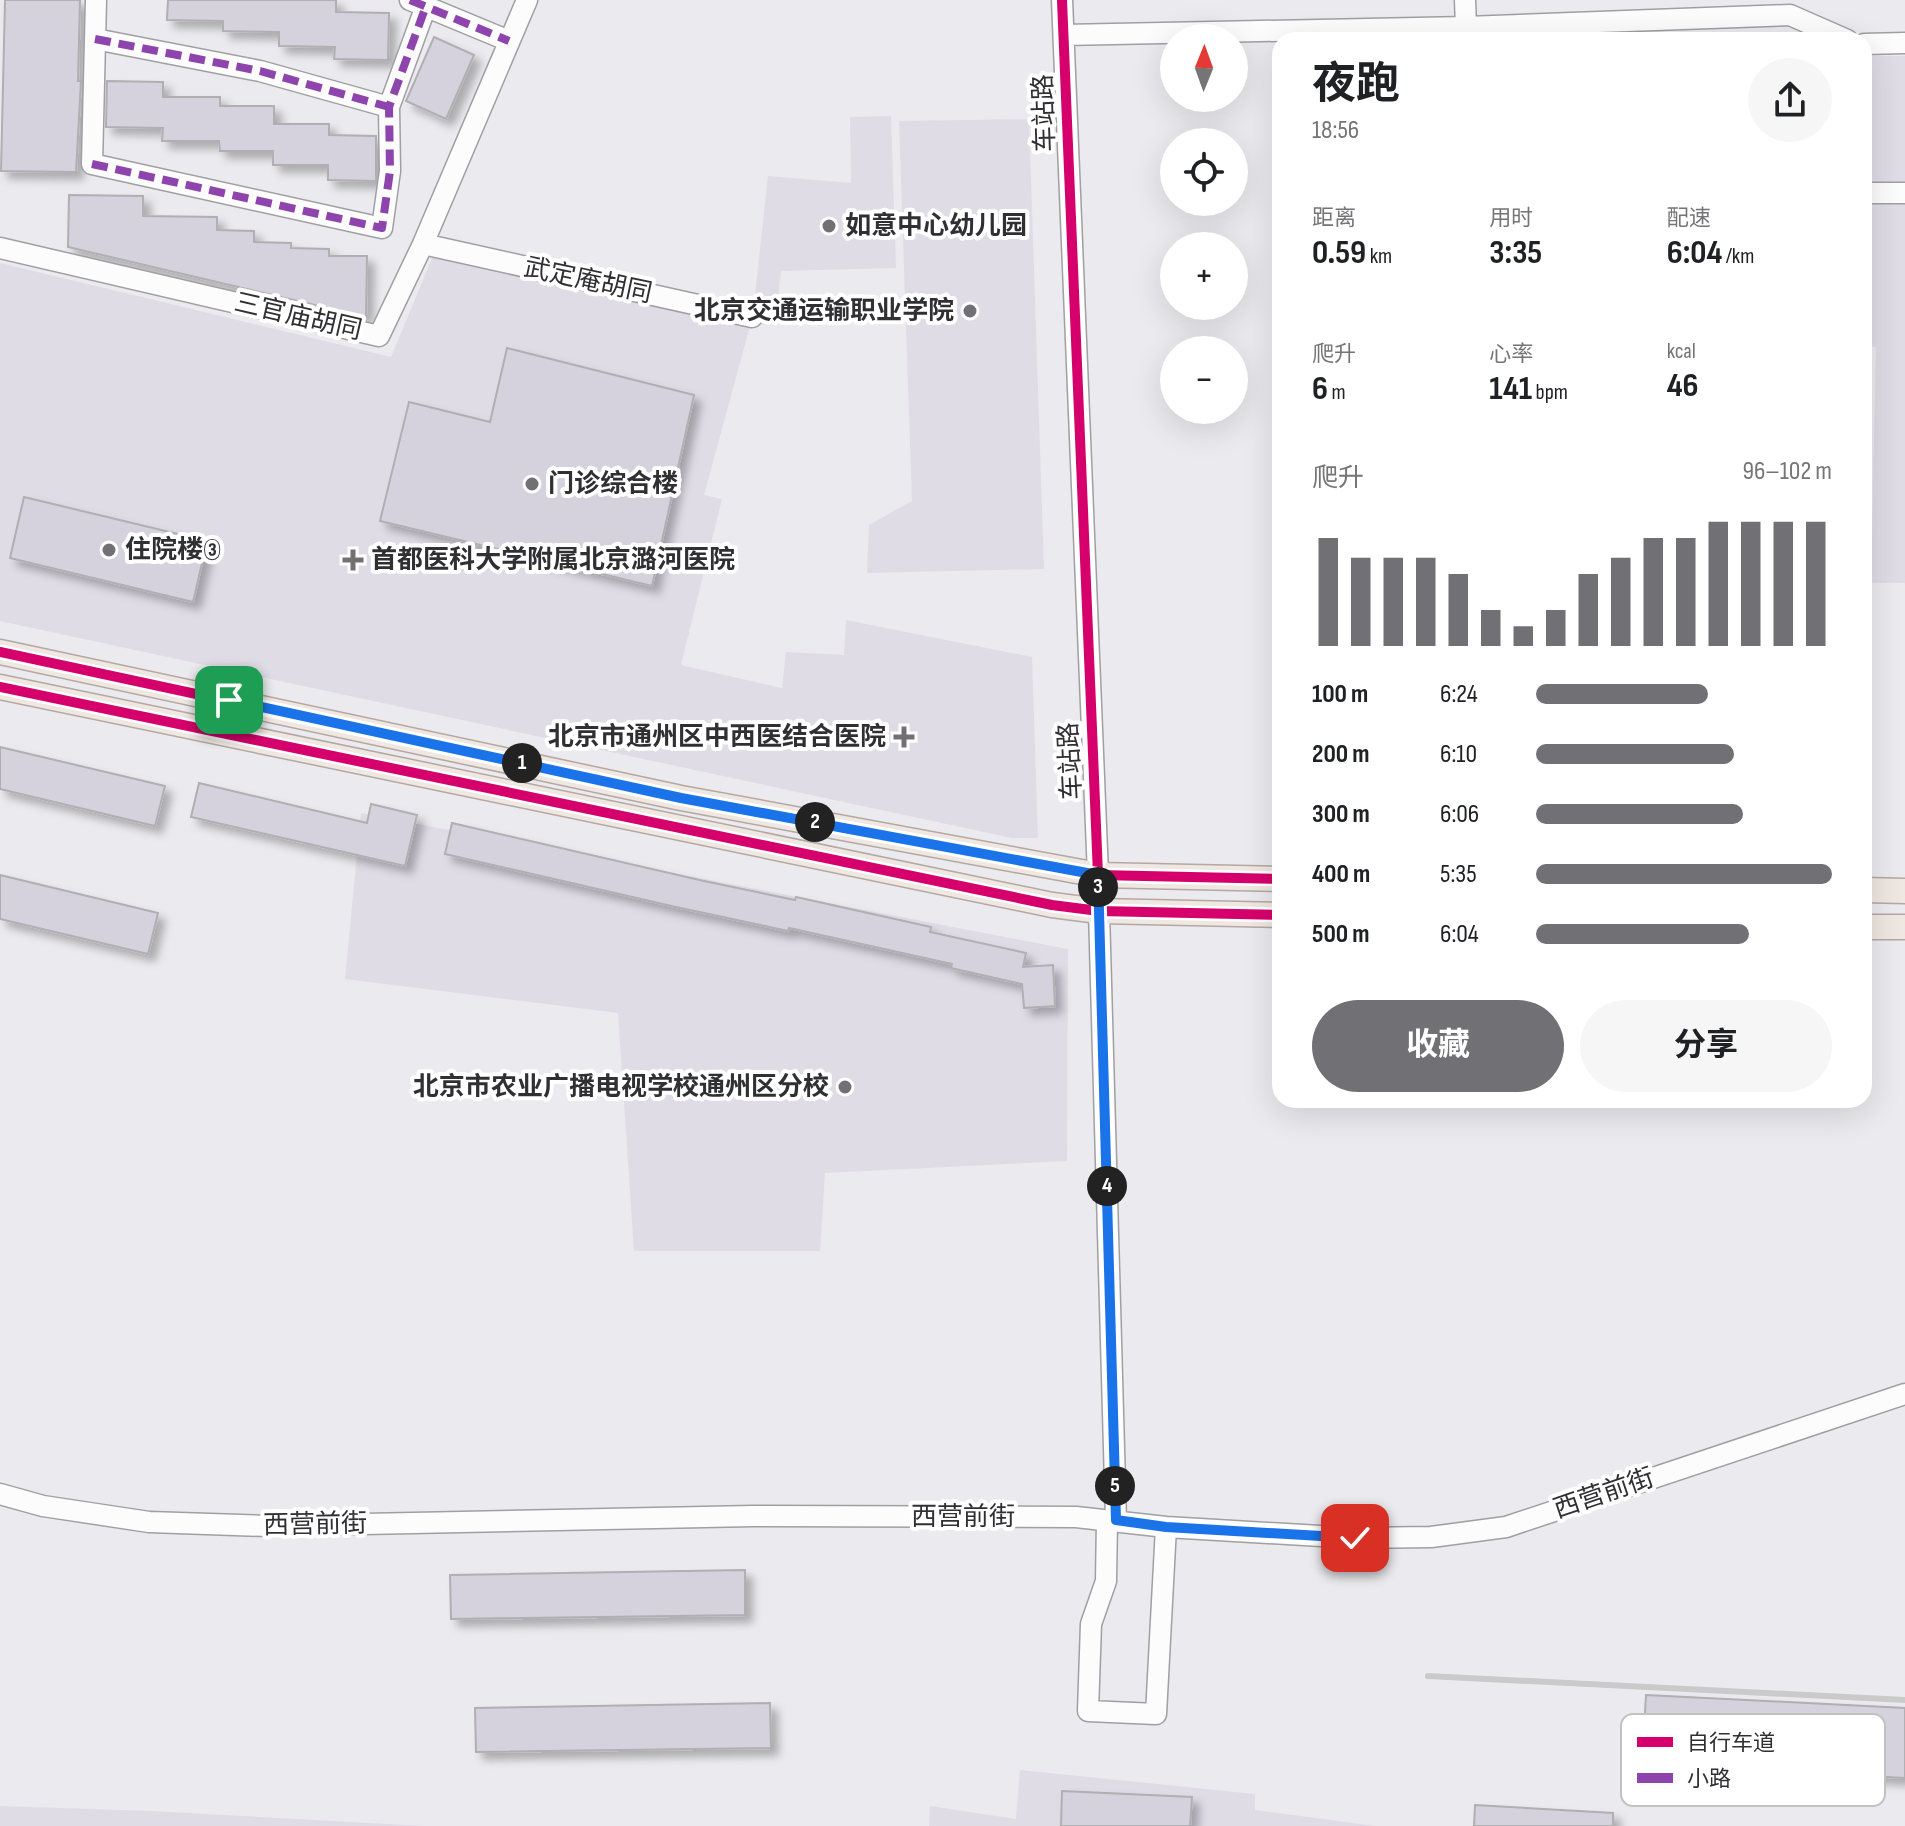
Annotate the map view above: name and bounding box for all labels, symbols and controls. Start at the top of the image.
north arrow [1160,24,1248,112]
map controls [1160,24,1248,424]
text: 夜跑 [1312,58,1400,111]
button: share [1748,58,1832,142]
street label: 车站路 [1028,73,1062,153]
text: 18:56 [1312,115,1359,146]
button: locate [1160,128,1248,216]
text: 距离 [1312,205,1356,232]
text: 用时 [1489,205,1533,232]
text: 配速 [1667,205,1711,232]
place label: 如意中心幼儿园 [845,211,1027,242]
marker: 如意中心幼儿园 [820,217,838,235]
button: + [1160,232,1248,320]
text: 0.59 [1312,232,1366,273]
text: 3:35 [1489,232,1542,273]
text: 6:04 [1667,232,1722,273]
text: km [1366,243,1392,270]
text: /km [1722,243,1754,270]
street label: 武定庵胡同 [521,252,655,310]
street label: 三官庙胡同 [231,287,365,347]
place label: 北京交通运输职业学院 [694,296,954,327]
marker: 北京交通运输职业学院 [961,302,979,320]
button: − [1160,336,1248,424]
text: kcal [1667,338,1696,365]
text: 爬升 [1312,341,1356,368]
text: 心率 [1489,341,1533,368]
text: 46 [1667,365,1698,406]
text: 6 [1312,368,1328,409]
text: 141 [1489,368,1532,409]
text: m [1328,379,1346,406]
text: bpm [1532,379,1568,406]
text: 96–102 m [1742,456,1832,487]
text: 爬升 [1312,463,1364,494]
place label: 门诊综合楼 [548,469,678,500]
marker: 门诊综合楼 [523,475,541,493]
place label: 住院楼③ [125,535,221,566]
marker: 住院楼③ [100,541,118,559]
place label: 首都医科大学附属北京潞河医院 [371,545,735,576]
marker: 首都医科大学附属北京潞河医院 [342,549,364,571]
pin [195,666,263,734]
icon: arrive [207,678,251,722]
text: 100 m [1312,679,1368,710]
text: 6:24 [1440,679,1478,710]
street label: 车站路 [1053,721,1089,801]
place label: 北京市通州区中西医结合医院 [548,722,886,753]
marker: 北京市通州区中西医结合医院 [893,726,915,748]
text: 200 m [1312,739,1369,770]
text: 6:10 [1440,739,1477,770]
pin: 1 [502,743,542,783]
text: 1 [518,749,526,776]
text: 300 m [1312,799,1370,830]
text: 6:06 [1440,799,1479,830]
pin: 2 [795,802,835,842]
text: 2 [810,808,820,835]
text: 400 m [1312,859,1370,890]
text: 5:35 [1440,859,1477,890]
pin: 3 [1078,867,1118,907]
text: 3 [1093,873,1103,900]
text: 500 m [1312,919,1369,950]
text: 6:04 [1440,919,1479,950]
button: 收藏 [1312,1000,1564,1092]
button: 分享 [1580,1000,1832,1092]
place label: 北京市农业广播电视学校通州区分校 [413,1072,829,1103]
marker: 北京市农业广播电视学校通州区分校 [836,1078,854,1096]
pin: 4 [1087,1166,1127,1206]
text: 4 [1102,1172,1112,1199]
street label: 西营前街 [1550,1462,1658,1526]
pin: 5 [1095,1466,1135,1506]
text: 5 [1110,1472,1120,1499]
street label: 西营前街 [911,1502,1015,1533]
pin [1321,1504,1389,1572]
street label: 西营前街 [263,1509,367,1541]
icon: check [1333,1516,1377,1560]
legend [1621,1714,1885,1806]
text: 自行车道 [1687,1730,1775,1757]
text: 小路 [1687,1766,1731,1793]

